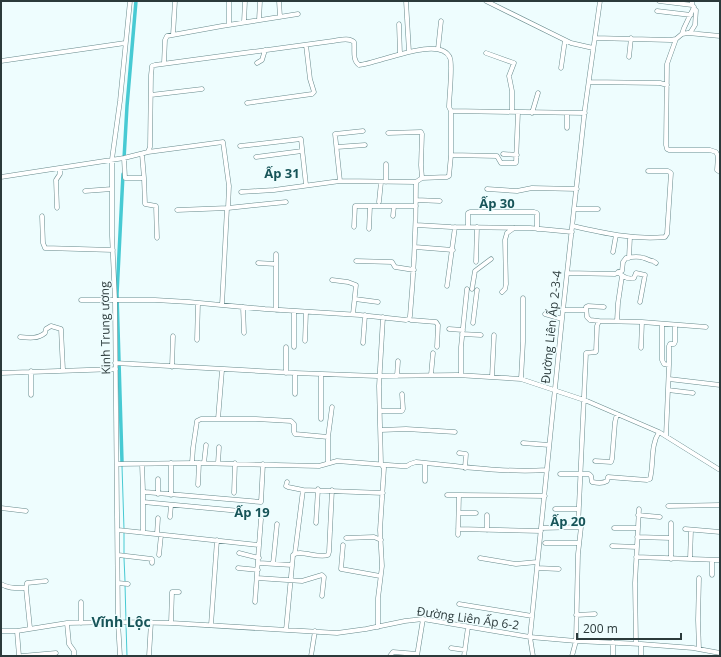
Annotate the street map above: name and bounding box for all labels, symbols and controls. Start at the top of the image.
district label: Ấp 31 [264,164,300,182]
district label: Ấp 30 [479,194,515,212]
street label: Đường Liên Ấp 2-3-4 [537,269,565,384]
street label: Kinh Trung ương [96,281,114,375]
district label: Ấp 19 [234,503,270,521]
district label: Ấp 20 [550,512,586,530]
street label: Đường Liên Ấp 6-2 [416,602,520,634]
district label: Vĩnh Lộc [91,612,151,631]
scale bar [577,615,681,641]
text: 200 m [583,620,618,637]

